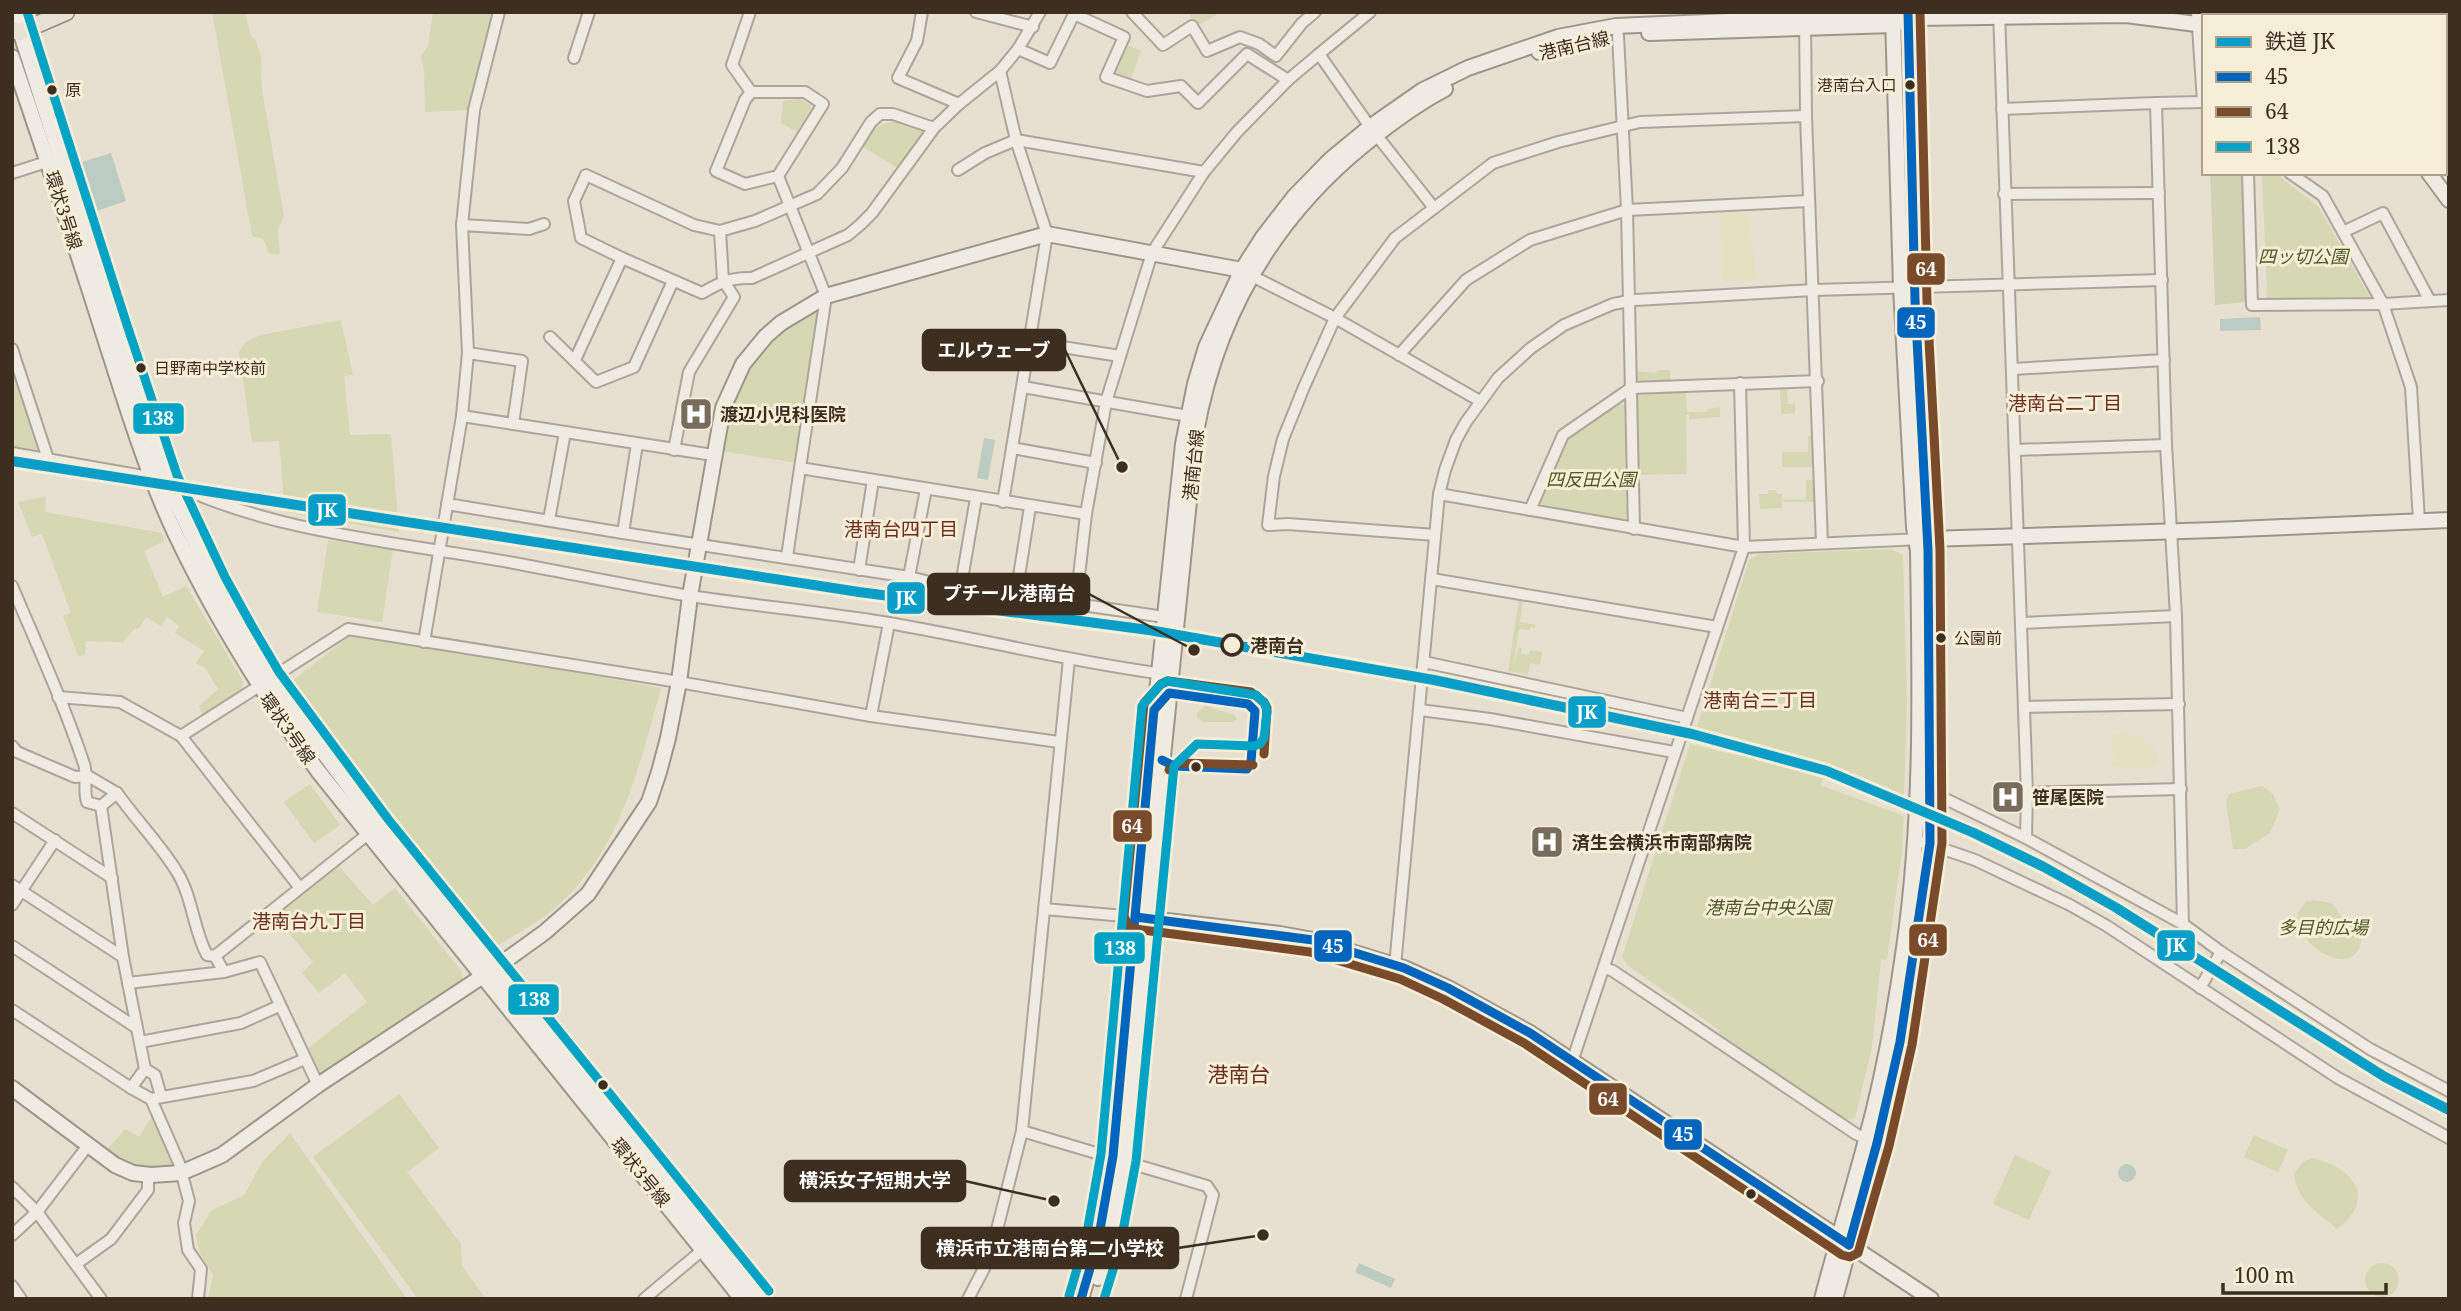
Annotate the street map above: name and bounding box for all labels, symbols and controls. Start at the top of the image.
legend [2202,14,2447,175]
street label: 港南台線 [1536,25,1612,65]
text: 鉄道 JK [2265,27,2335,55]
text: 45 [2265,62,2288,90]
place label: 港南台入口 [1817,74,1897,96]
marker: 港南台入口 [1903,78,1917,92]
place label: 原 [65,79,81,101]
marker: 原 [45,83,59,97]
text: 64 [2265,97,2289,125]
text: 138 [2265,132,2300,160]
street label: 環状3号線 [40,167,88,253]
park label: 四ッ切公園 [2258,244,2351,268]
line badge: 64 [1906,252,1946,286]
text: 64 [1915,256,1937,282]
line badge: 45 [1896,306,1936,339]
text: 45 [1905,309,1927,335]
callout: エルウェーブ [923,330,1065,370]
text: エルウェーブ [938,337,1050,363]
place label: 日野南中学校前 [154,357,266,379]
marker: 日野南中学校前 [134,361,148,375]
district label: 港南台二丁目 [2008,390,2122,416]
hospital icon: 渡辺小児科医院 [677,395,715,433]
line badge: 138 [132,402,185,435]
place label: 渡辺小児科医院 [720,402,846,426]
text: 138 [142,405,174,431]
street label: 港南台線 [1177,428,1209,502]
park label: 四反田公園 [1546,467,1639,491]
line badge: JK [307,493,347,527]
text: JK [315,497,338,523]
district label: 港南台四丁目 [844,516,958,542]
callout: プチール港南台 [928,574,1089,614]
text: プチール港南台 [942,580,1076,606]
line badge: JK [886,581,926,615]
text: JK [894,585,917,611]
place label: 公園前 [1954,627,2002,649]
marker: 公園前 [1934,631,1948,645]
place label: 港南台 [1250,633,1304,657]
marker: 港南台 [1221,634,1243,656]
district label: 港南台三丁目 [1703,687,1817,713]
street label: 環状3号線 [255,688,321,768]
line badge: JK [1567,695,1607,729]
text: JK [1575,699,1598,725]
unlabelled marker [1189,760,1203,774]
hospital icon: 笹尾医院 [1989,778,2027,816]
place label: 笹尾医院 [2032,785,2104,809]
line badge: 64 [1112,809,1153,843]
text: 64 [1121,813,1143,839]
hospital icon: 済生会横浜市南部病院 [1528,823,1566,861]
place label: 済生会横浜市南部病院 [1572,830,1752,854]
park label: 港南台中央公園 [1705,895,1834,919]
district label: 港南台九丁目 [252,908,366,934]
park label: 多目的広場 [2278,915,2370,939]
line badge: 64 [1908,923,1948,957]
text: 64 [1917,927,1939,953]
line badge: 45 [1313,929,1353,963]
line badge: JK [2156,929,2196,962]
line badge: 138 [1093,931,1146,965]
text: JK [2164,932,2187,958]
text: 45 [1322,933,1344,959]
text: 138 [1104,935,1136,961]
line badge: 138 [507,983,560,1016]
text: 138 [518,986,550,1012]
district label: 港南台 [1208,1060,1271,1088]
unlabelled marker [596,1078,610,1092]
line badge: 64 [1588,1082,1628,1116]
text: 64 [1597,1086,1619,1112]
line badge: 45 [1663,1118,1703,1151]
text: 45 [1672,1121,1694,1147]
street label: 環状3号線 [606,1133,676,1211]
callout: 横浜女子短期大学 [785,1161,965,1201]
text: 横浜女子短期大学 [799,1167,951,1193]
unlabelled marker [1744,1187,1758,1201]
callout: 横浜市立港南台第二小学校 [922,1228,1178,1268]
text: 横浜市立港南台第二小学校 [936,1235,1164,1261]
scale bar [2223,1252,2386,1296]
text: 100 m [2234,1261,2295,1289]

